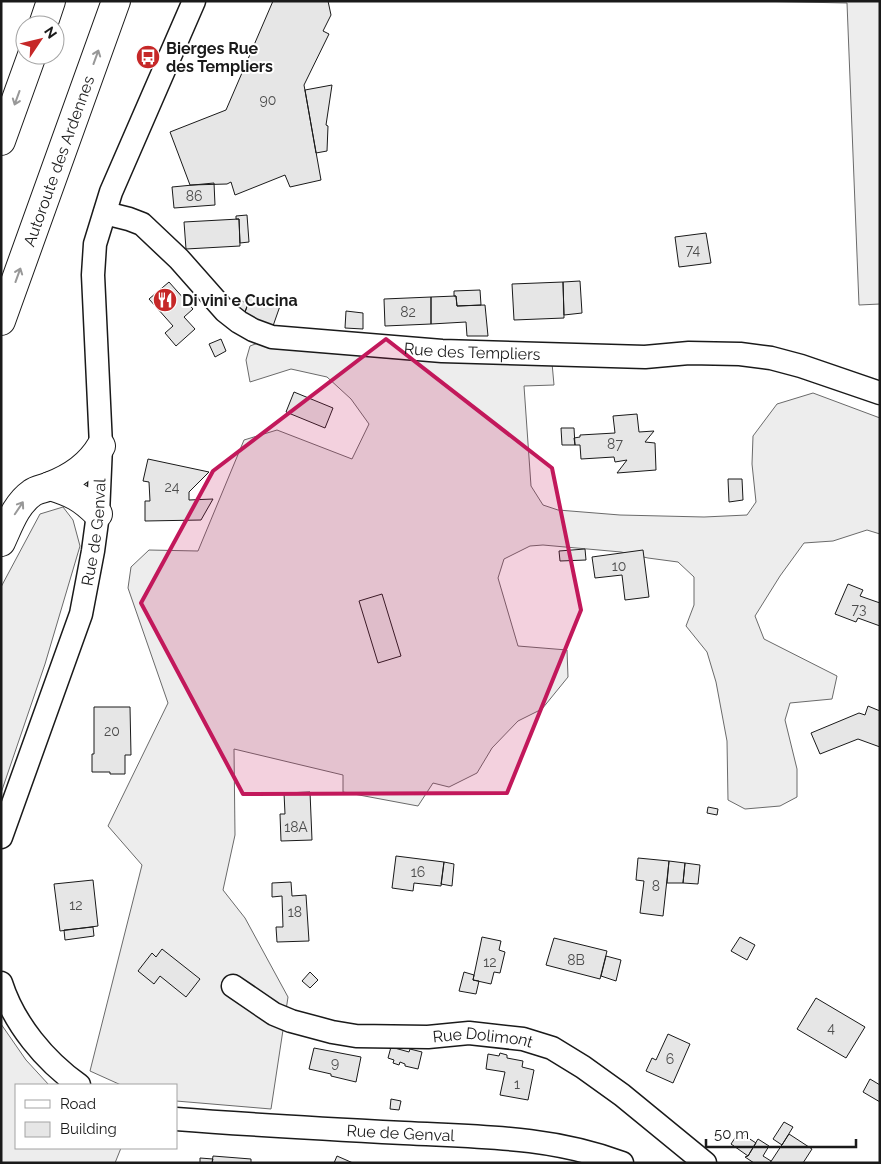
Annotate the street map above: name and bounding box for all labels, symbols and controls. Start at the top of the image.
north arrow [15,15,65,65]
text: N [41,24,60,42]
place label: Bierges Rue des Templiers [166,39,273,76]
bus stop icon: Bierges Rue des Templiers [135,44,161,70]
one-way arrow [92,49,101,65]
street label: Autoroute des Ardennes [19,73,98,249]
one-way arrow [12,90,21,105]
house number: 90 [260,92,276,108]
house number: 86 [186,188,202,204]
house number: 74 [686,242,701,258]
one-way arrow [14,268,23,284]
restaurant icon: Di vini e Cucina [152,287,178,313]
place label: Di vini e Cucina [182,291,298,310]
house number: 82 [400,304,416,320]
street label: Rue des Templiers [403,338,541,363]
house number: 87 [607,436,623,452]
street label: Rue de Genval [77,477,109,587]
house number: 24 [165,479,180,495]
one-way arrow [14,501,24,515]
house number: 10 [612,558,626,574]
house number: 73 [852,601,866,617]
house number: 20 [104,723,120,739]
house number: 18A [284,819,308,835]
house number: 16 [411,864,425,880]
house number: 8 [652,878,660,894]
house number: 12 [69,897,83,913]
house number: 18 [288,904,302,920]
house number: 8B [567,952,585,968]
house number: 12 [483,954,497,970]
house number: 4 [827,1020,835,1036]
street label: Rue Dolimont [432,1023,536,1051]
house number: 6 [666,1051,674,1067]
house number: 9 [331,1055,339,1071]
house number: 1 [514,1076,520,1092]
legend [15,1084,178,1149]
text: Road [60,1095,96,1113]
scale bar [706,1116,856,1148]
text: Building [60,1120,117,1138]
street label: Rue de Genval [346,1120,456,1145]
text: 50 m [714,1125,749,1143]

